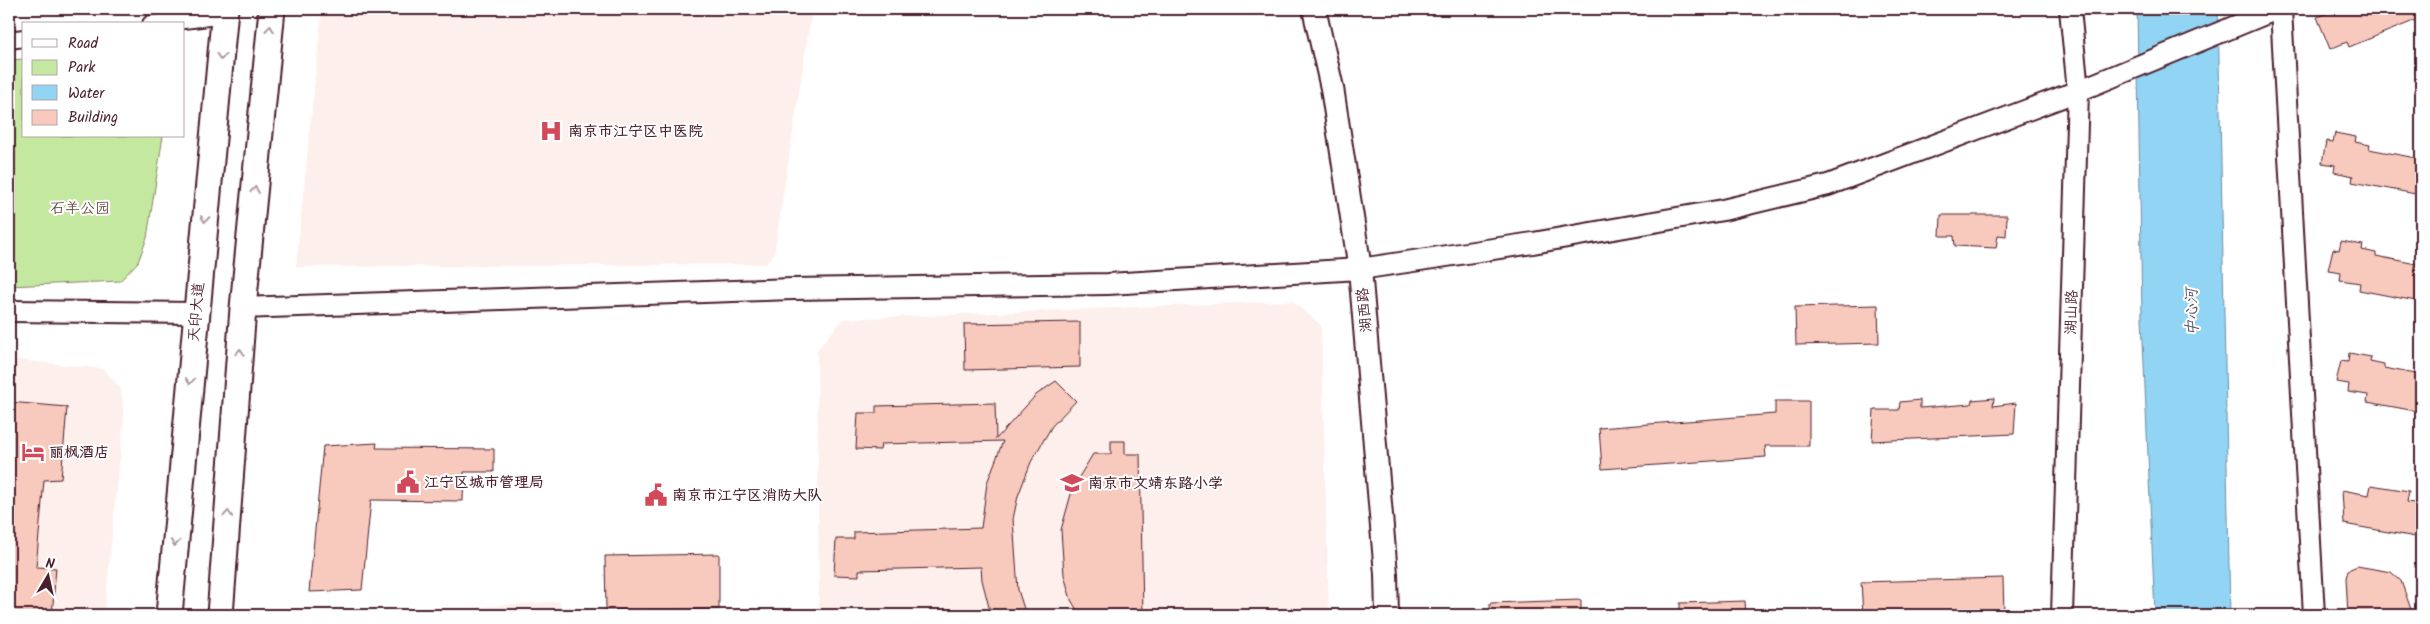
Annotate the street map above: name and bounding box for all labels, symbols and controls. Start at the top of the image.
legend [22,22,185,138]
one-way arrow [265,24,276,32]
text: Road [68,32,99,56]
one-way arrow [216,54,227,62]
text: Park [68,56,96,80]
text: Water [68,82,105,106]
text: Building [68,106,118,130]
hospital icon: 南京市江宁区中医院 [538,118,564,144]
place label: 南京市江宁区中医院 [568,120,703,144]
one-way arrow [249,186,260,194]
park label: 石羊公园 [50,197,110,221]
one-way arrow [200,215,211,223]
street label: 天印大道 [182,281,212,343]
water label: 中心河 [2180,285,2205,336]
street label: 湖西路 [1351,286,1379,333]
street label: 湖山路 [2059,289,2085,335]
one-way arrow [234,348,245,356]
one-way arrow [184,377,195,385]
hotel icon: 丽枫酒店 [20,439,46,465]
place label: 丽枫酒店 [49,441,109,465]
public building icon: 江宁区城市管理局 [395,469,421,495]
school or university icon: 南京市文靖东路小学 [1059,470,1085,496]
place label: 江宁区城市管理局 [424,471,544,495]
place label: 南京市文靖东路小学 [1088,472,1223,496]
public building icon: 南京市江宁区消防大队 [643,482,669,508]
place label: 南京市江宁区消防大队 [672,484,822,508]
one-way arrow [222,510,233,518]
one-way arrow [170,539,181,547]
north arrow [22,552,72,602]
text: N [44,553,56,576]

